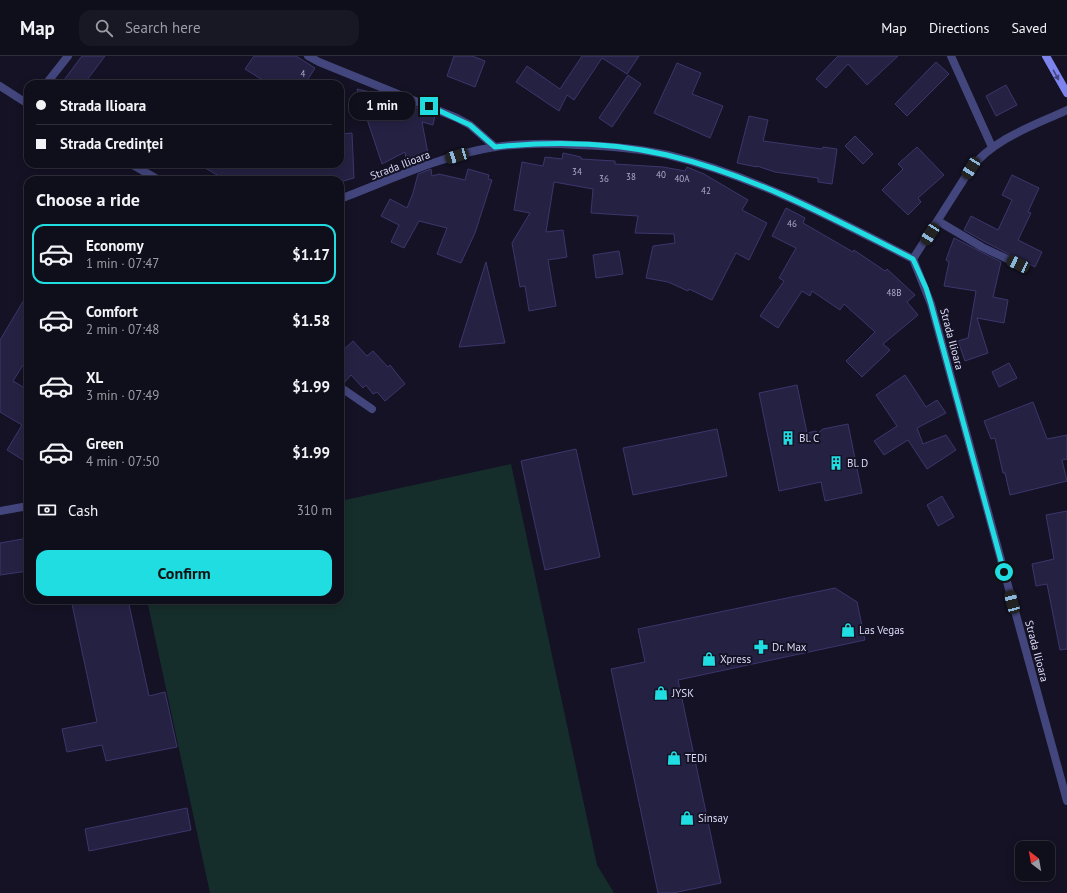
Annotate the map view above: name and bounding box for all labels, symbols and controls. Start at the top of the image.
search box [79,10,359,46]
text: Map [20,16,55,40]
icon: search [93,17,115,39]
text: Search here [125,18,201,37]
text: Map [881,19,907,37]
text: Directions [929,19,989,37]
text: Saved [1011,19,1047,37]
house number: 4 [301,68,306,79]
one-way arrow [1053,69,1060,81]
callout: 1 min [349,92,415,120]
text: Strada Ilioara [60,96,146,115]
text: 1 min [366,97,398,114]
route end [420,97,438,115]
text: Strada Credinței [60,134,163,153]
street label: Strada Ilioara [368,147,432,183]
car [444,147,470,165]
car [960,155,982,181]
house number: 34 [572,166,582,177]
house number: 40 [656,169,666,180]
house number: 38 [626,171,636,182]
house number: 36 [599,173,609,184]
house number: 40A [674,173,690,184]
house number: 42 [701,185,711,196]
text: Choose a ride [36,188,140,211]
house number: 46 [787,218,797,229]
car [918,221,942,247]
icon: car [38,236,74,272]
text: Economy [86,236,144,255]
text: $1.17 [292,245,330,264]
car [1005,253,1031,275]
text: 1 min · 07:47 [86,255,159,272]
house number: 48B [886,287,902,298]
icon: car [38,302,74,338]
text: Comfort [86,302,138,321]
street label: Strada Ilioara [937,307,967,371]
text: $1.58 [292,311,330,330]
text: 2 min · 07:48 [86,321,159,338]
icon: car [38,368,74,404]
text: XL [86,368,103,387]
text: $1.99 [292,377,330,396]
text: 3 min · 07:49 [86,387,159,404]
building icon: Bl. C [780,430,796,446]
place label: Bl. C [799,431,819,445]
icon: car [38,434,74,470]
text: Green [86,434,124,453]
text: $1.99 [292,443,330,462]
text: 4 min · 07:50 [86,453,159,470]
building icon: Bl. D [828,455,844,471]
place label: Bl. D [847,456,868,470]
icon: cash [36,499,58,521]
text: Cash [68,501,98,520]
text: 310 m [297,502,332,519]
button: Confirm [36,550,332,596]
route start [995,563,1013,581]
car [1003,589,1021,615]
street label: Strada Ilioara [1022,619,1052,683]
shop icon: Las Vegas [840,622,856,638]
place label: Las Vegas [859,623,905,637]
pharmacy icon: Dr. Max [753,639,769,655]
place label: Dr. Max [772,640,807,654]
shop icon: Xpress [701,651,717,667]
place label: Xpress [720,652,751,666]
shop icon: JYSK [653,685,669,701]
place label: JYSK [671,686,694,700]
shop icon: TEDi [666,750,682,766]
place label: TEDi [685,751,707,765]
shop icon: Sinsay [679,810,695,826]
place label: Sinsay [698,811,729,825]
north arrow [1015,841,1055,881]
map controls [1015,841,1055,881]

